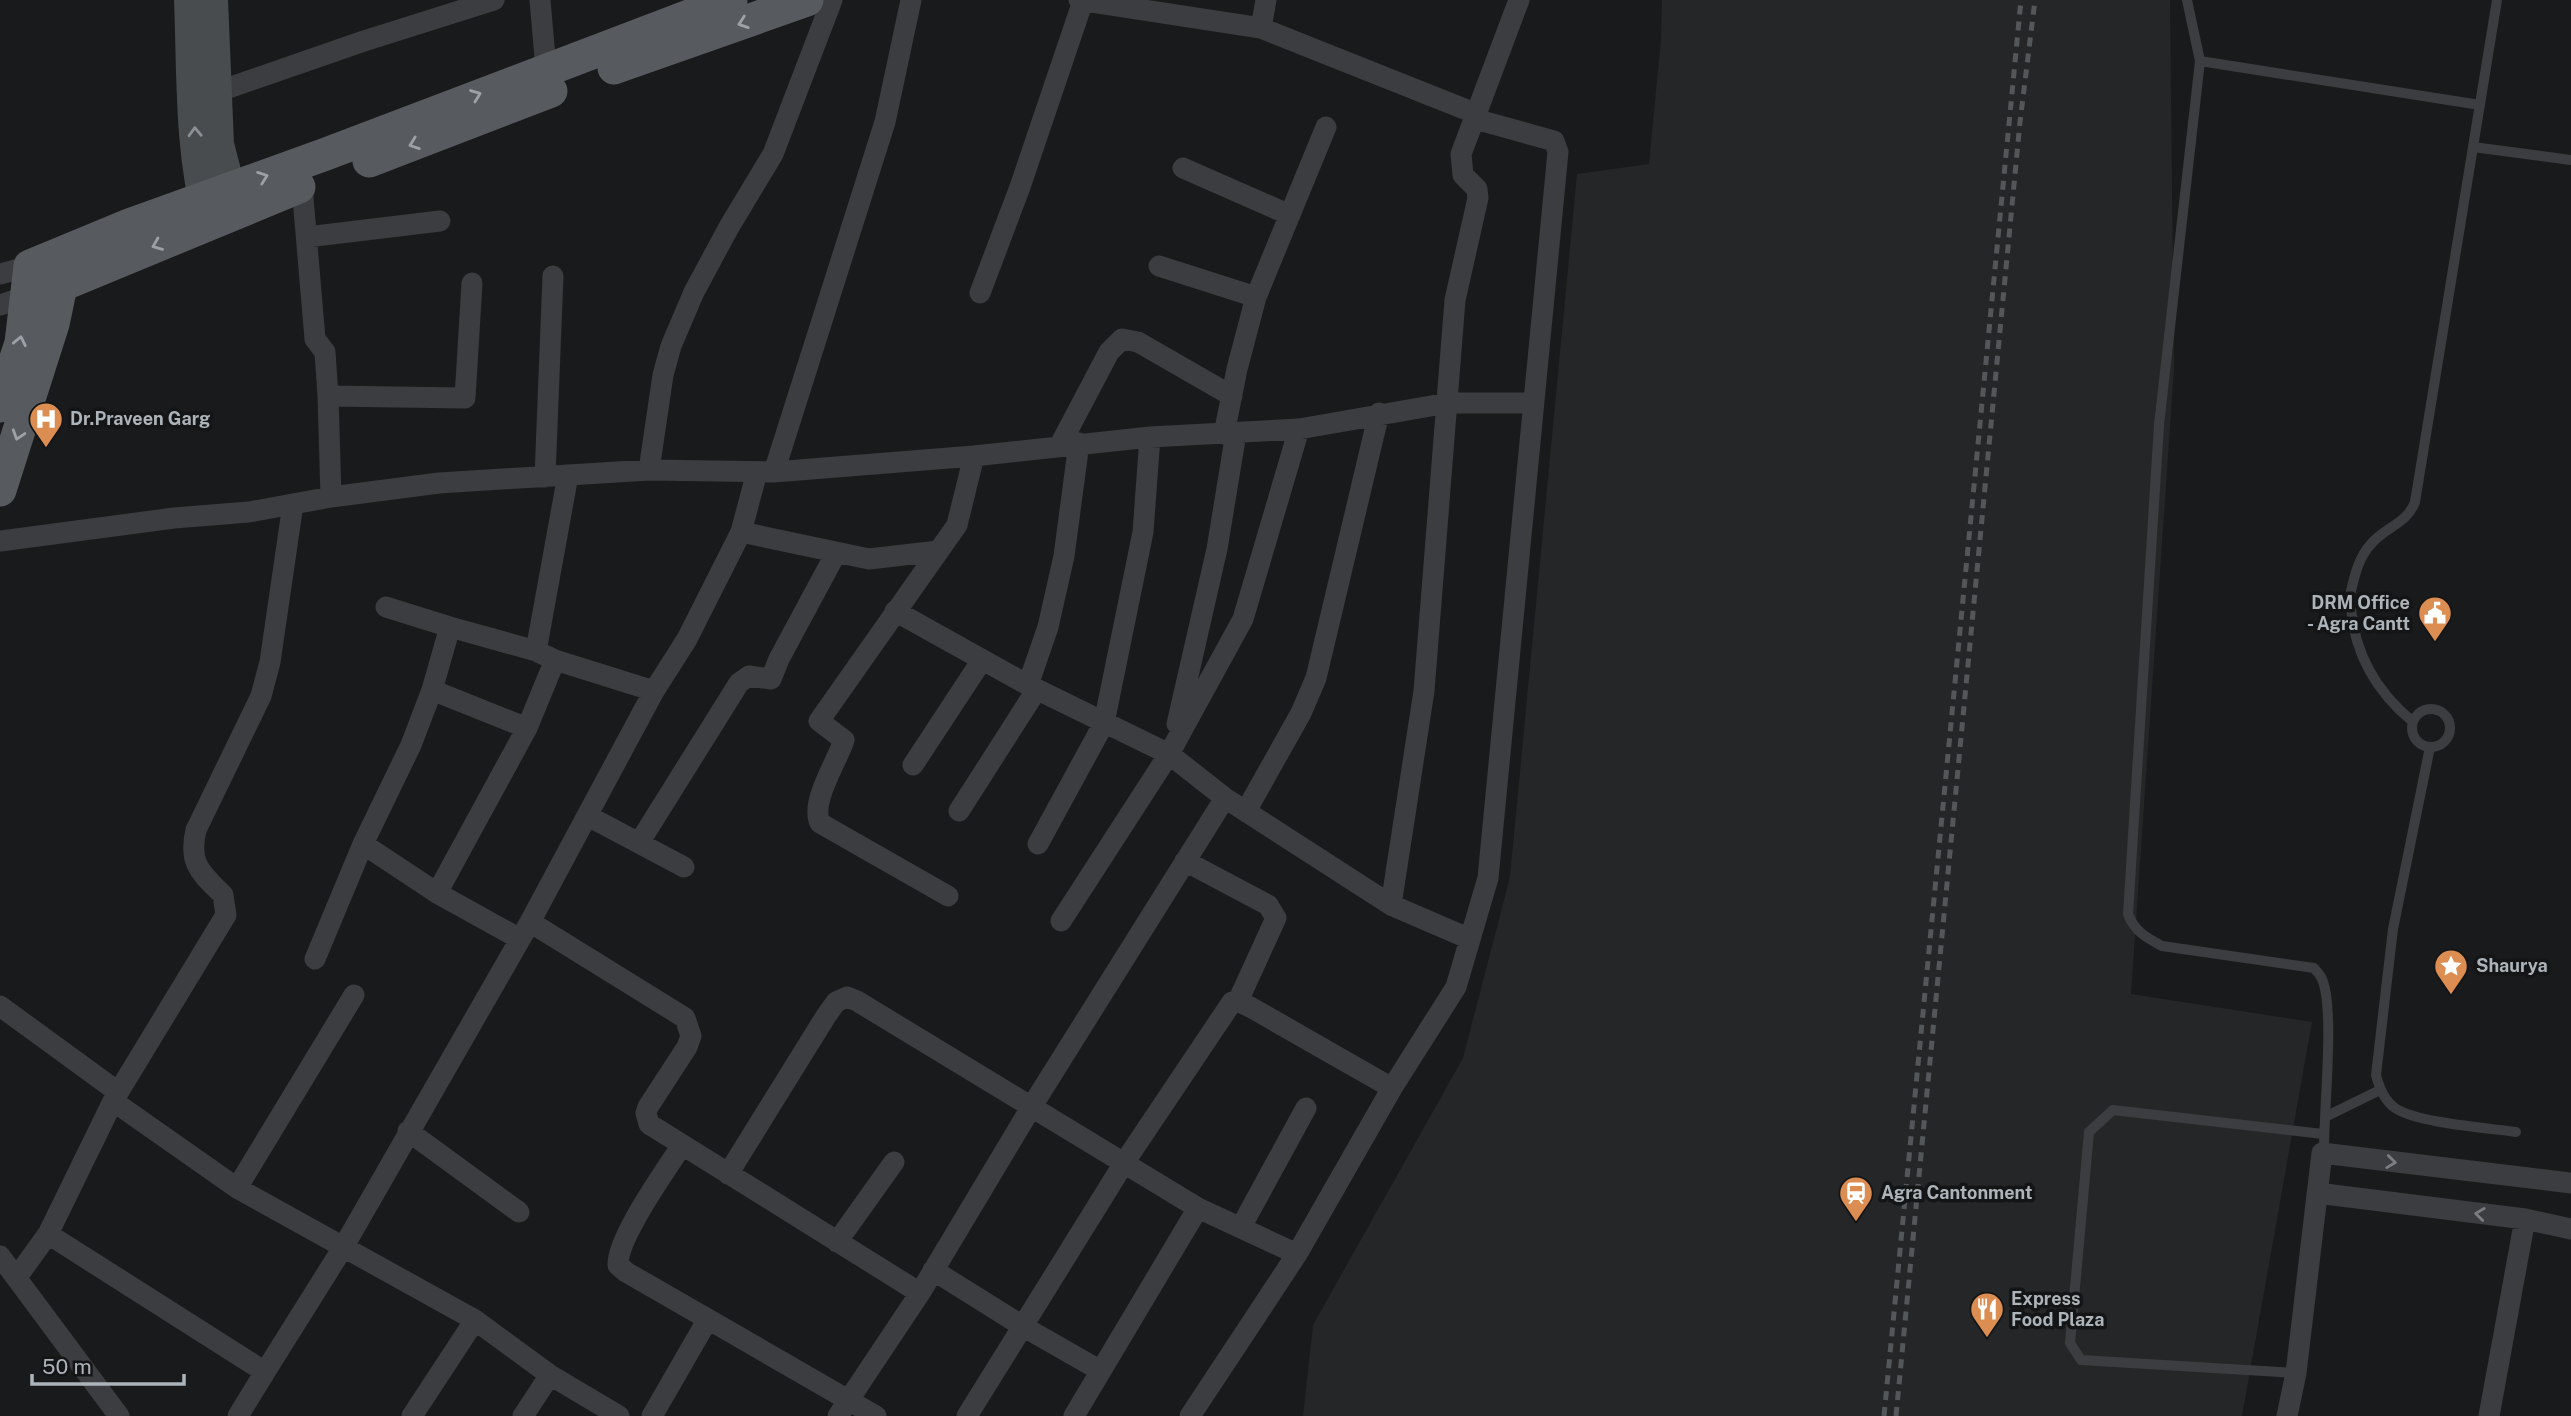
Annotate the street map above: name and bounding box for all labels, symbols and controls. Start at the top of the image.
one-way arrow [737,15,749,29]
one-way arrow [469,90,481,104]
one-way arrow [187,126,202,137]
one-way arrow [409,136,421,150]
one-way arrow [257,171,269,185]
one-way arrow [152,237,164,251]
one-way arrow [12,335,27,347]
hospital icon: Dr.Praveen Garg [27,400,65,449]
place label: Dr.Praveen Garg [70,408,210,429]
one-way arrow [11,428,26,440]
place label: DRM Office - Agra Cantt [2307,592,2410,634]
public building icon: DRM Office - Agra Cantt [2416,594,2454,643]
place icon: Shaurya [2432,947,2470,996]
place label: Shaurya [2476,955,2548,976]
one-way arrow [2386,1154,2397,1169]
station icon: Agra Cantonment [1837,1174,1875,1223]
place label: Agra Cantonment [1881,1182,2032,1203]
one-way arrow [2474,1206,2486,1221]
place label: Express Food Plaza [2011,1288,2104,1330]
restaurant icon: Express Food Plaza [1968,1290,2006,1339]
scale bar [32,1342,184,1386]
text: 50 m [42,1354,92,1379]

